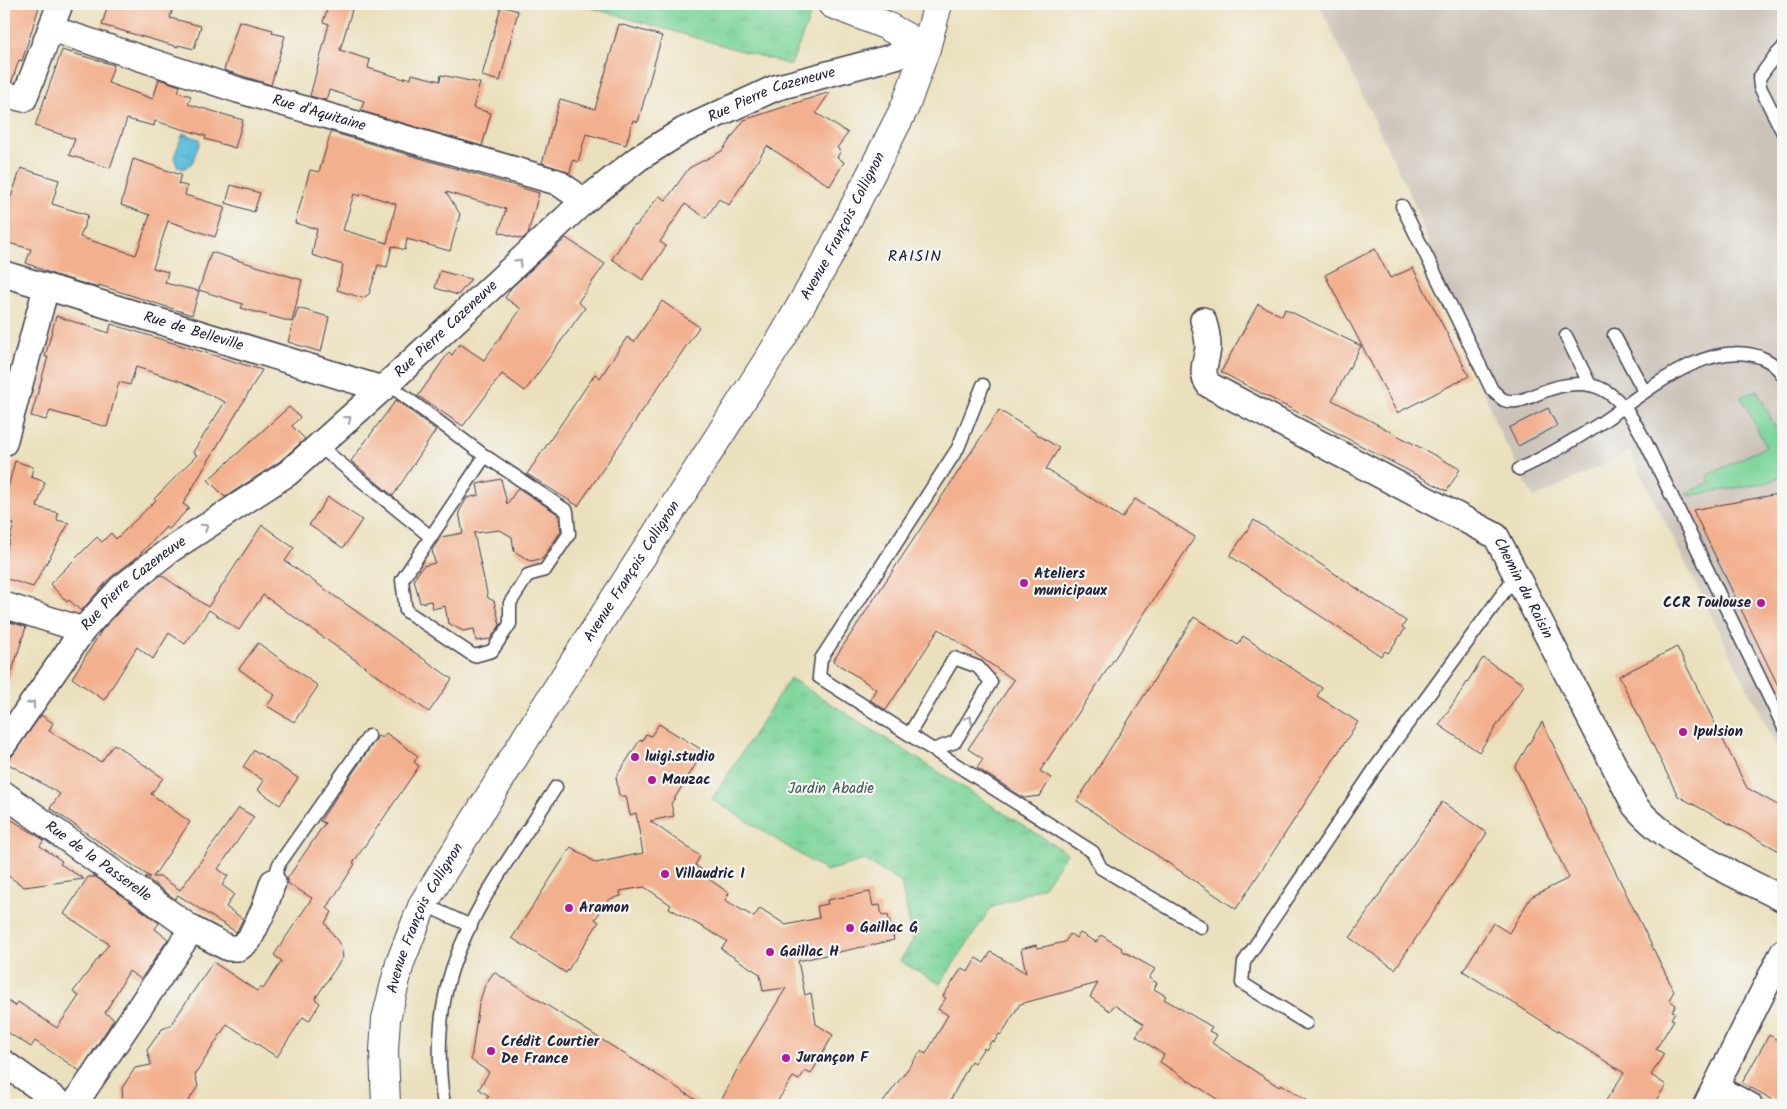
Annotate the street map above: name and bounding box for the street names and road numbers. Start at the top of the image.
street label: Rue Pierre Cazeneuve [704,60,838,129]
street label: Rue d'Aquitaine [269,88,369,138]
street label: Avenue François Collignon [794,148,892,305]
street label: Rue Pierre Cazeneuve [389,275,504,384]
street label: Rue de Belleville [140,305,247,358]
street label: Avenue François Collignon [578,496,687,647]
street label: Rue Pierre Cazeneuve [75,530,192,637]
street label: Chemin du Raisin [1487,533,1559,643]
street label: Rue de la Passerelle [40,815,157,908]
street label: Avenue François Collignon [381,838,470,996]

